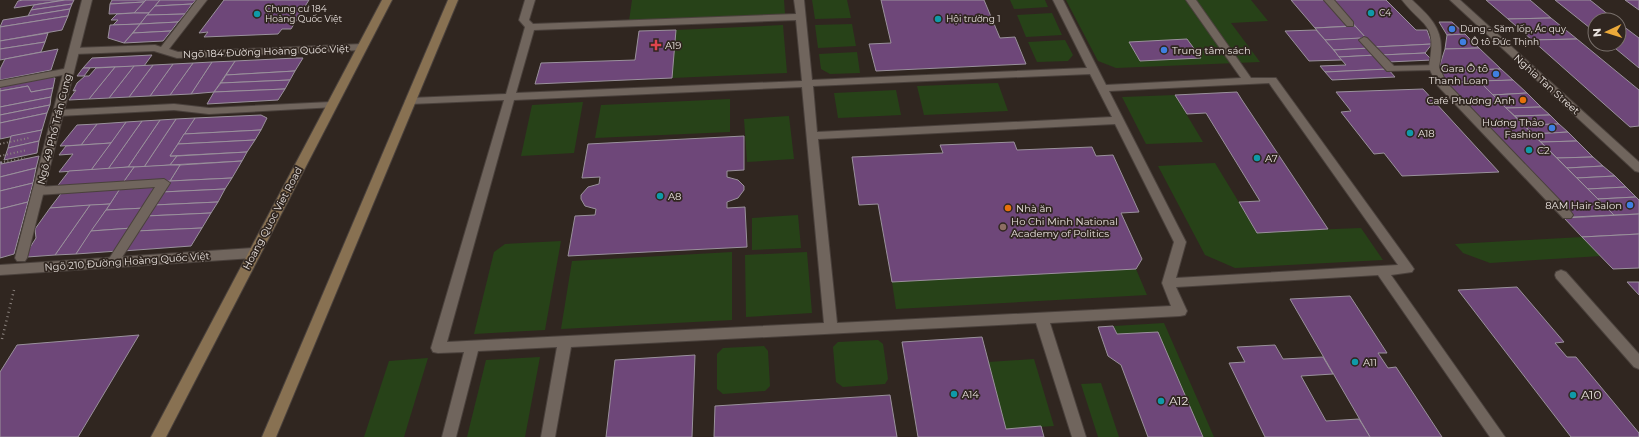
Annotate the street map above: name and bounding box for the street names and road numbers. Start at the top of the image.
street label: Ngõ 184 Đường Hoàng Quốc Việt [183,42,349,61]
street label: Nghia Tan Street [1511,51,1582,117]
street label: Ngõ 49 Phố Trần Cung [34,72,75,186]
street label: Hoang Quoc Viet Road [240,165,305,272]
street label: Ngõ 210 Đường Hoàng Quốc Việt [44,249,210,274]

